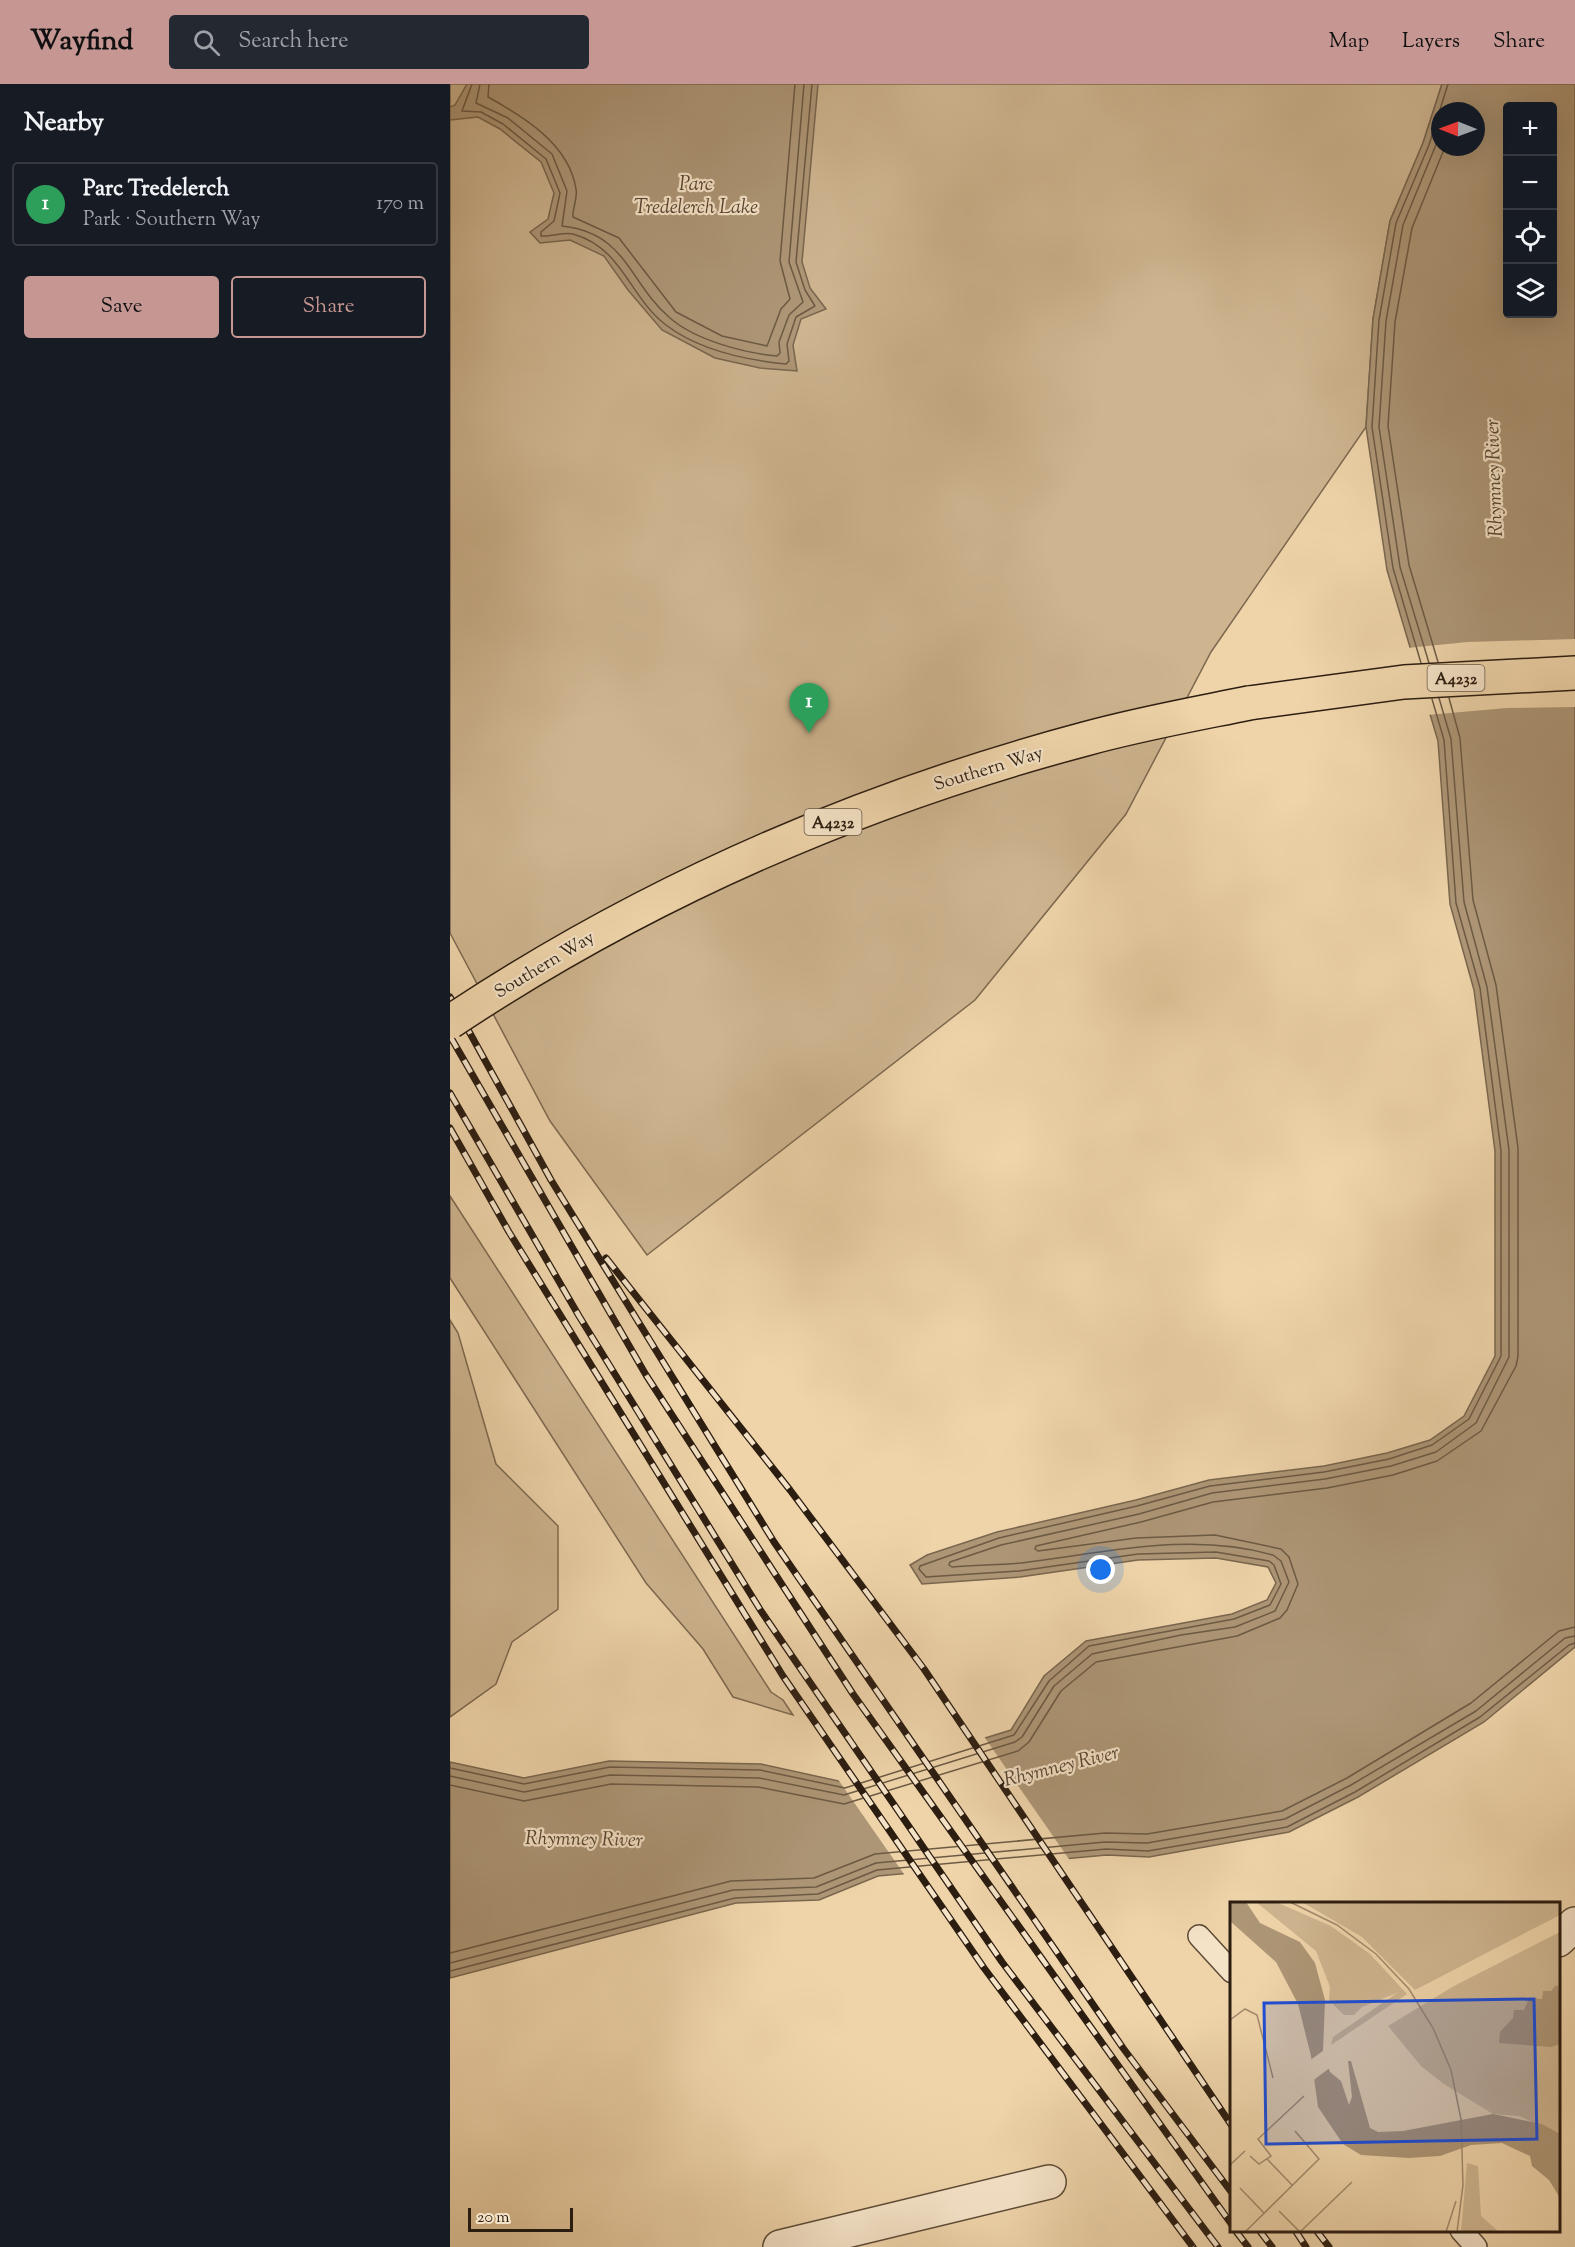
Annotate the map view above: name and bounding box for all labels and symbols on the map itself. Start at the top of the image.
north arrow [1431,102,1485,156]
water label: Parc Tredelerch Lake [634,171,758,223]
water label: Rhymney River [1479,419,1512,537]
road number: A4232 [1428,665,1484,691]
pin: 1 [790,684,828,733]
street label: Southern Way [931,741,1046,799]
road number: A4232 [804,809,862,835]
street label: Southern Way [490,925,600,1006]
your location [1086,1555,1115,1584]
water label: Rhymney River [1001,1739,1122,1796]
water label: Rhymney River [525,1825,643,1856]
inset map [1230,1902,1560,2232]
scale bar [468,2205,573,2232]

